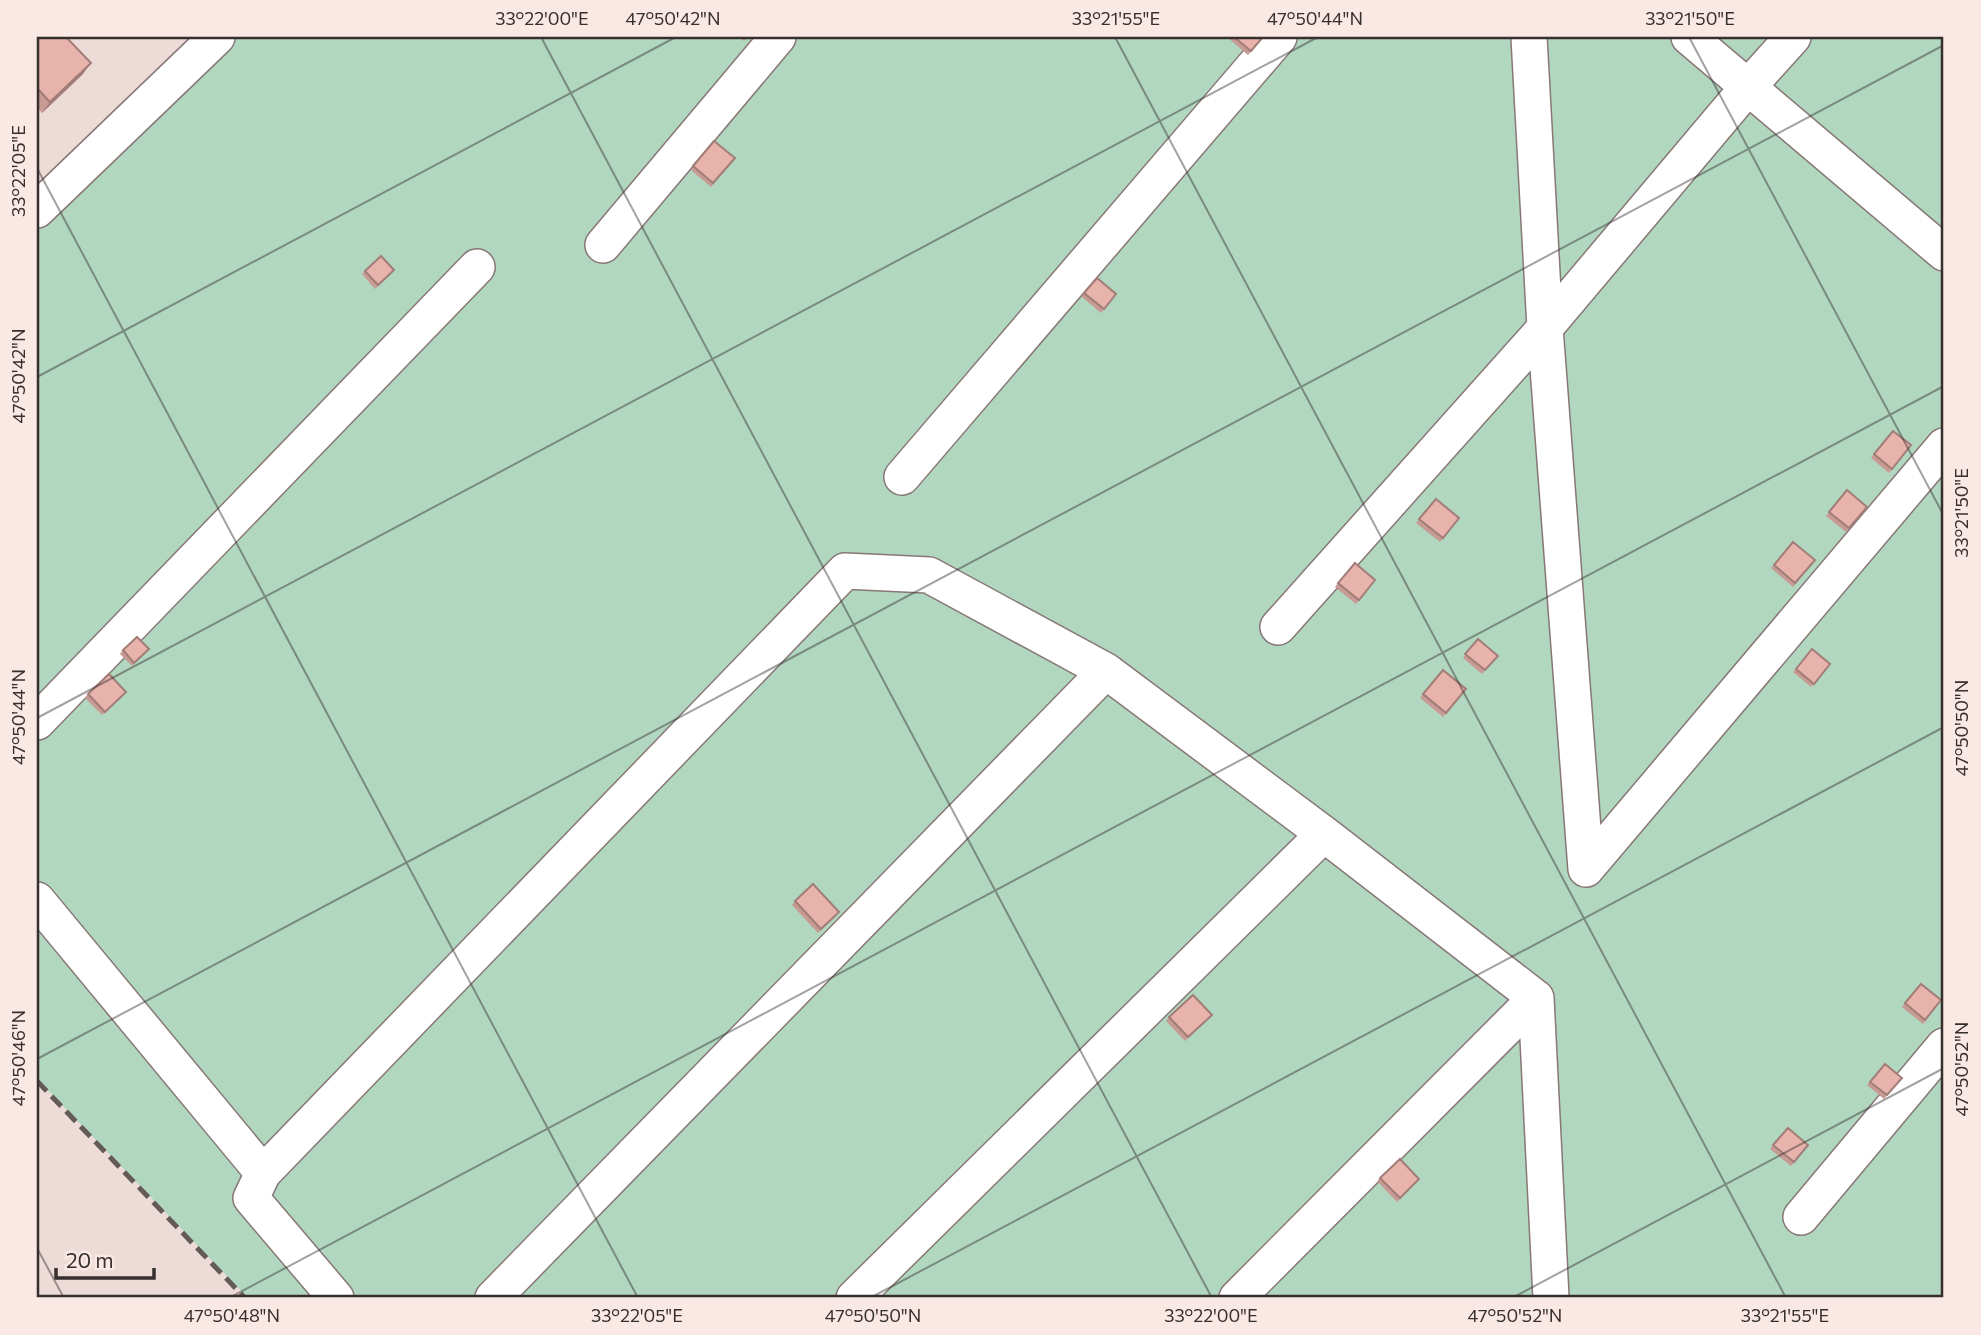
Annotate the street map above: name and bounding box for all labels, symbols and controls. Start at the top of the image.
text: 33°22'00"E [495,7,589,29]
text: 47°50'42"N [625,7,721,29]
text: 33°21'55"E [1072,7,1160,29]
text: 47°50'44"N [1267,7,1363,29]
text: 33°21'50"E [1645,7,1735,29]
text: 33°22'05"E [7,125,29,217]
text: 47°50'42"N [7,328,29,424]
text: 33°21'50"E [1950,468,1972,558]
text: 47°50'44"N [7,669,29,765]
text: 47°50'50"N [1950,680,1972,776]
text: 47°50'46"N [7,1010,29,1106]
text: 47°50'52"N [1950,1022,1972,1116]
scale bar [56,1237,154,1281]
text: 20 m [66,1247,114,1272]
text: 47°50'48"N [184,1304,280,1326]
text: 33°22'05"E [591,1304,683,1326]
text: 47°50'50"N [825,1304,921,1326]
text: 33°22'00"E [1164,1304,1258,1326]
text: 47°50'52"N [1468,1304,1562,1326]
text: 33°21'55"E [1741,1304,1829,1326]

